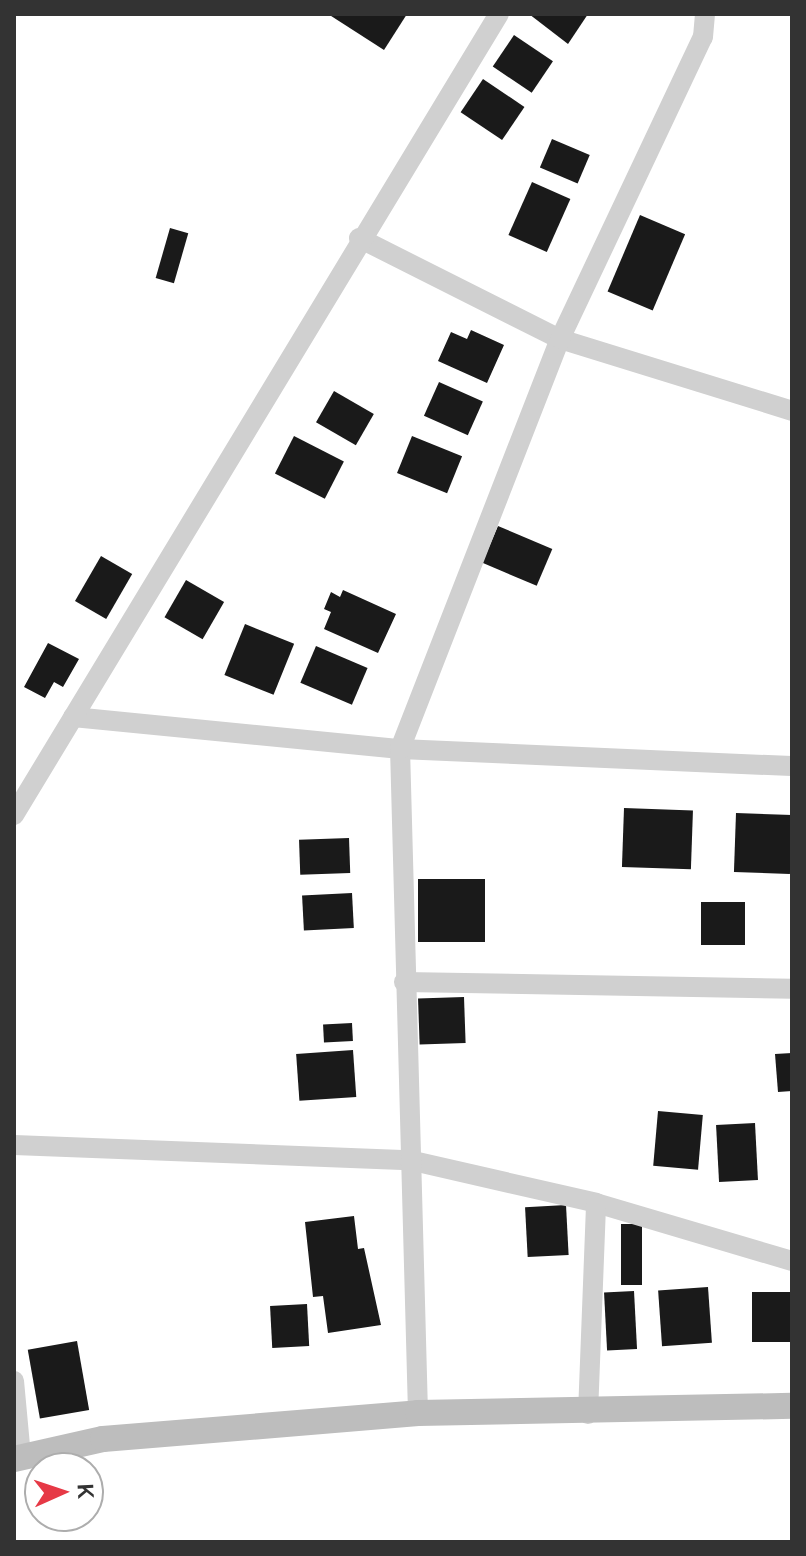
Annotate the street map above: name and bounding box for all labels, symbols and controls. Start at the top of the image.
north arrow [24,1452,104,1532]
text: K [73,1483,99,1499]

